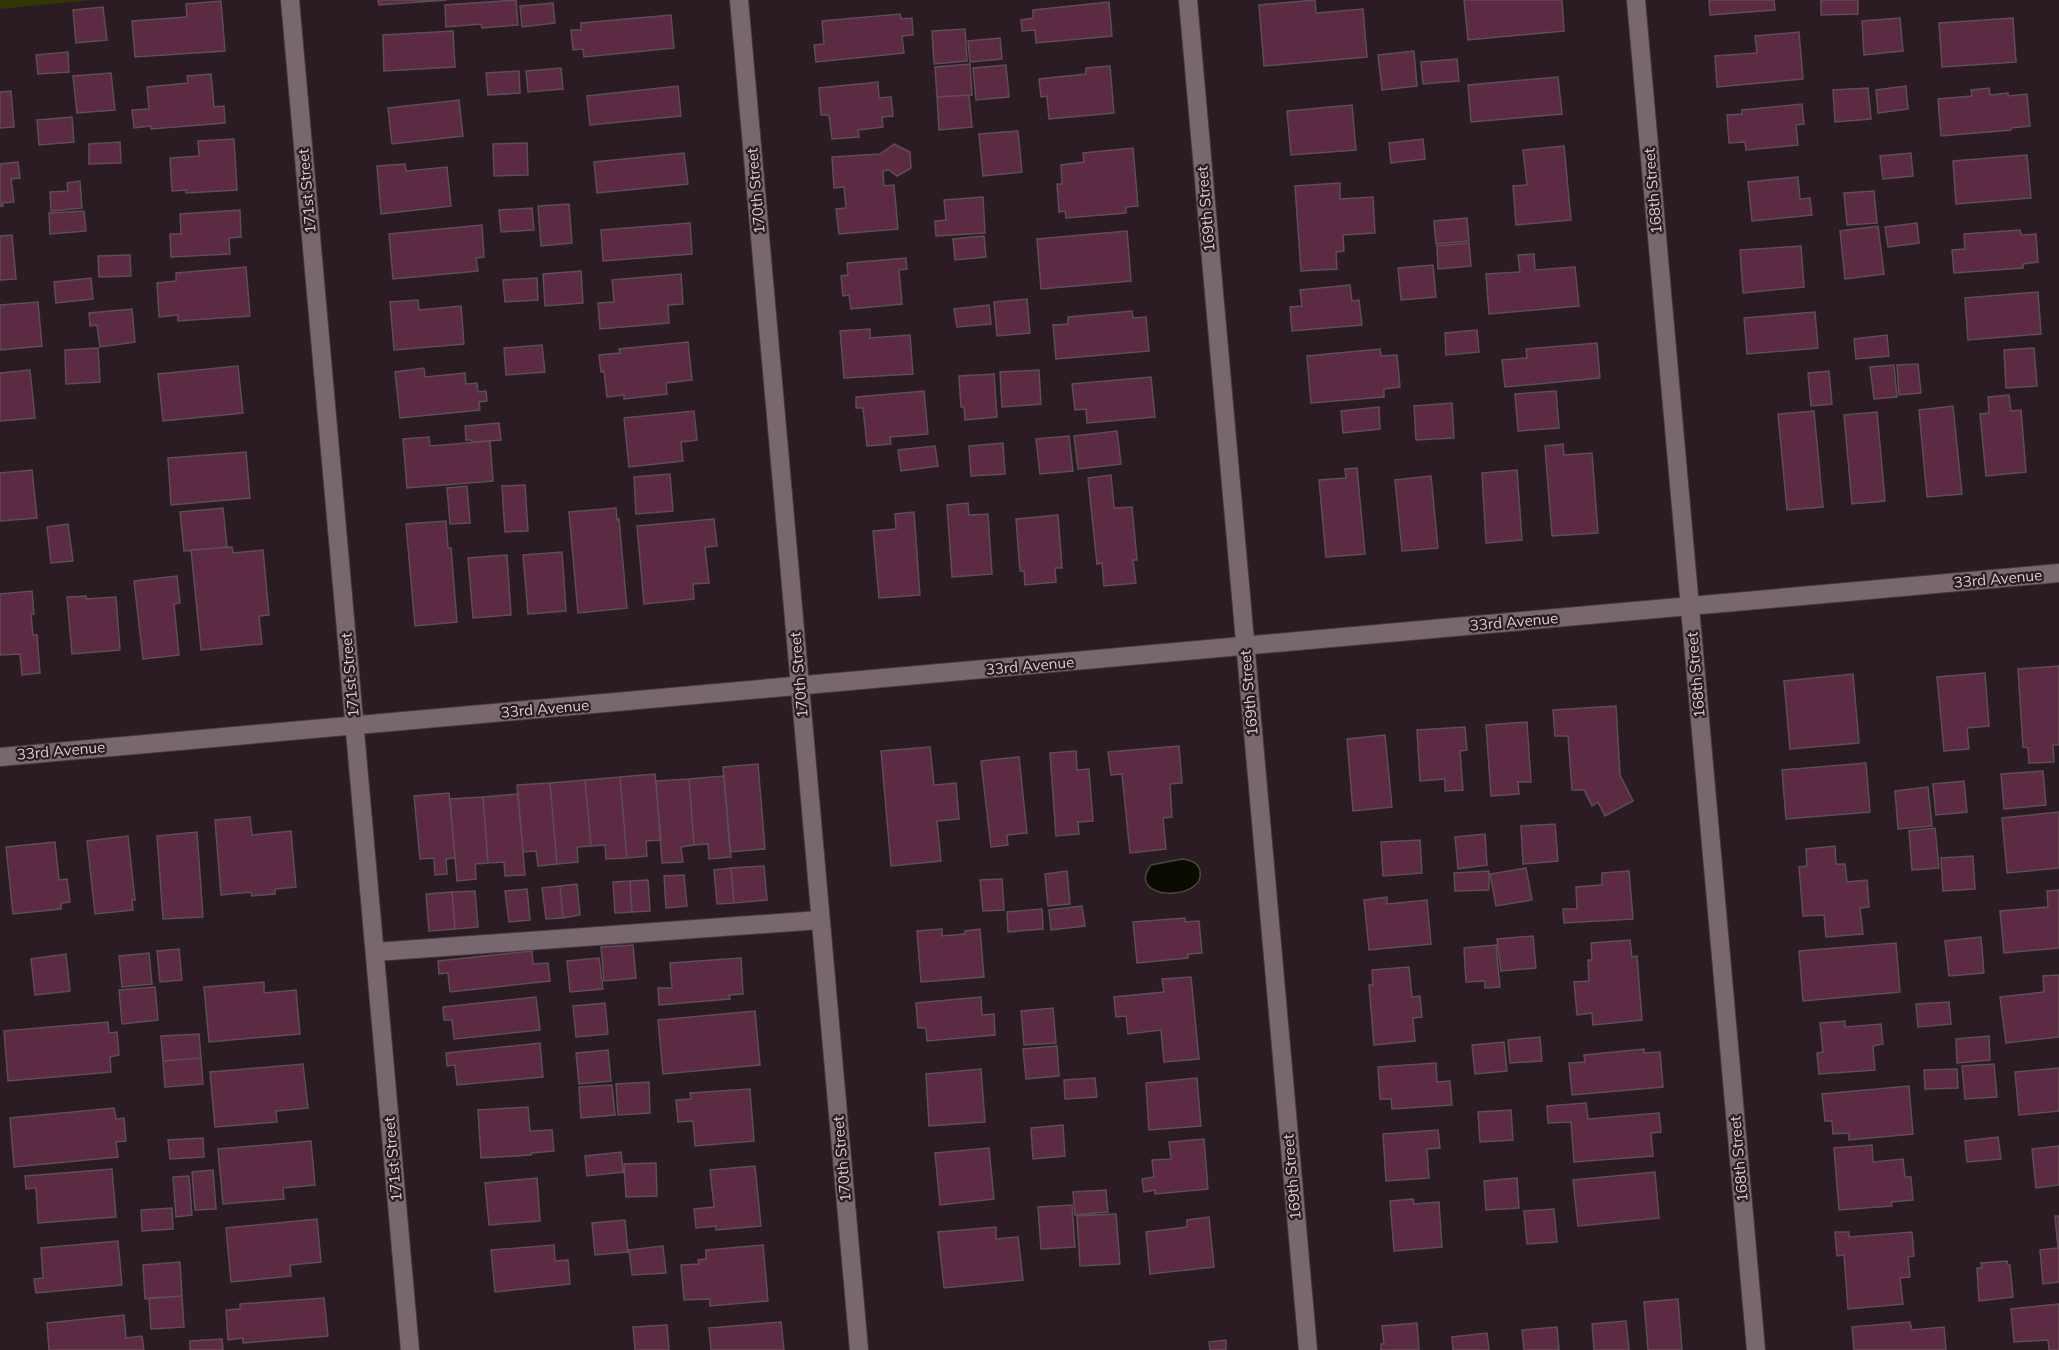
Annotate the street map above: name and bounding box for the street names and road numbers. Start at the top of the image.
street label: 170th Street [742,147,769,235]
street label: 168th Street [1639,147,1666,235]
street label: 171st Street [293,148,320,234]
street label: 169th Street [1192,165,1219,253]
street label: 33rd Avenue [1953,565,2043,592]
street label: 33rd Avenue [1469,608,1559,635]
street label: 170th Street [785,631,812,719]
street label: 168th Street [1682,631,1709,719]
street label: 171st Street [336,632,363,718]
street label: 169th Street [1235,649,1262,737]
street label: 33rd Avenue [985,652,1075,679]
street label: 33rd Avenue [500,695,590,722]
street label: 33rd Avenue [16,737,106,764]
street label: 170th Street [828,1115,855,1203]
street label: 168th Street [1725,1115,1752,1203]
street label: 171st Street [379,1116,406,1202]
street label: 169th Street [1278,1133,1305,1221]

